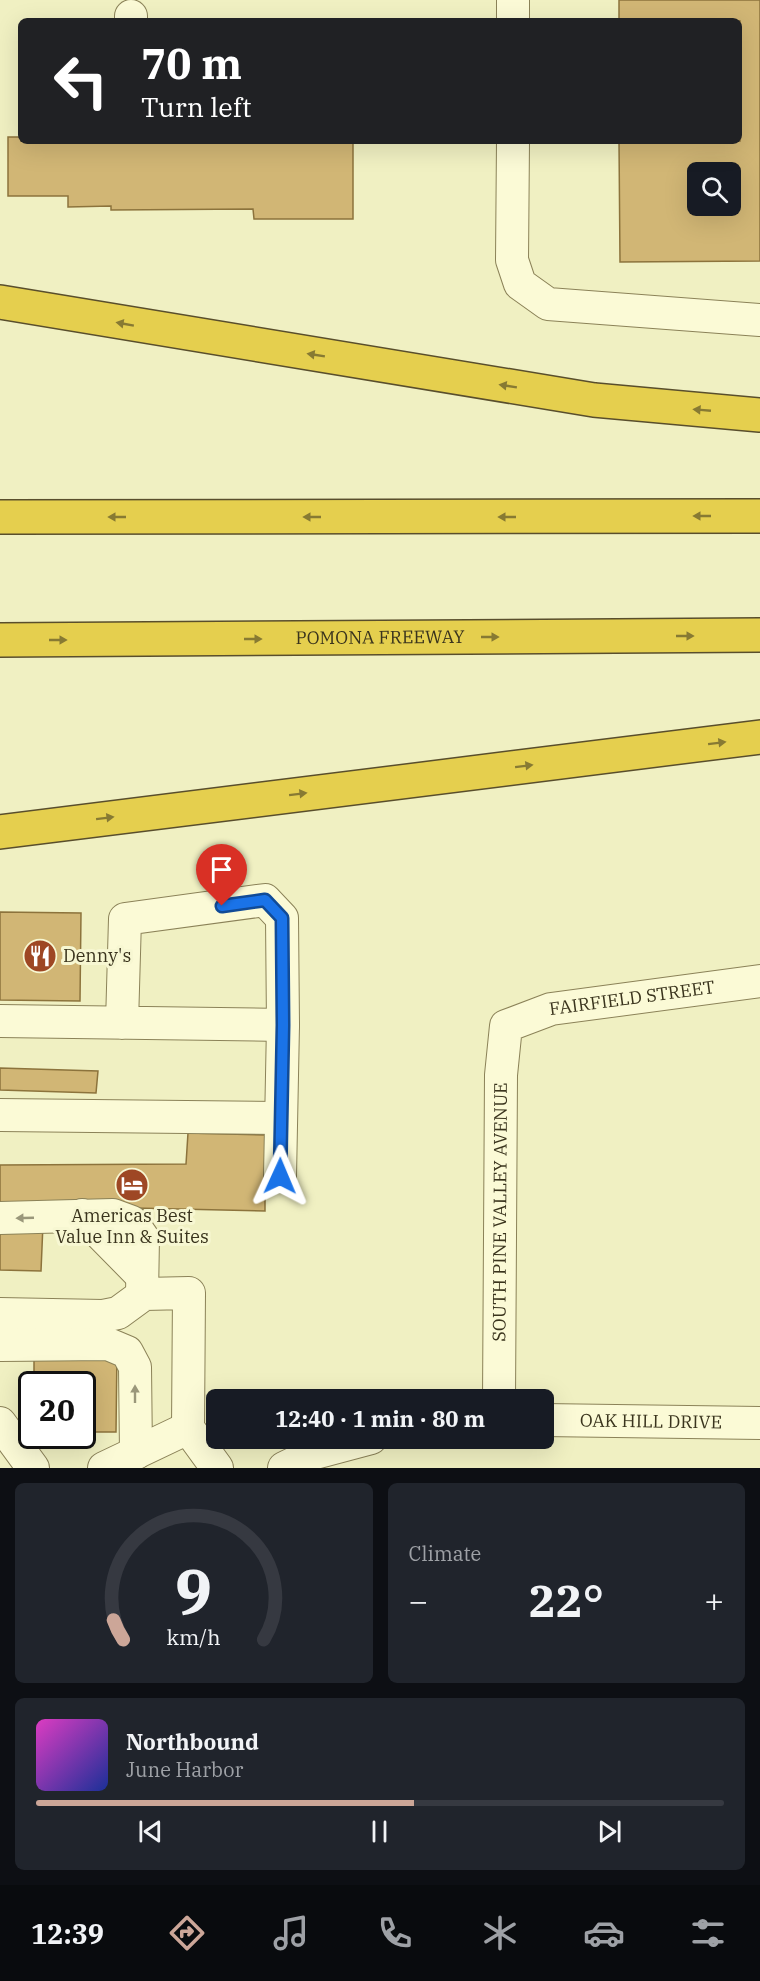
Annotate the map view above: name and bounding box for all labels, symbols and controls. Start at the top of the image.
text: 70 m [141,36,242,91]
icon: left [42,42,120,120]
text: Turn left [141,89,252,124]
map controls [687,162,741,216]
button: search [687,162,741,216]
one-way arrow [116,319,135,328]
one-way arrow [306,350,325,359]
one-way arrow [499,381,518,390]
one-way arrow [692,405,711,415]
one-way arrow [692,511,711,521]
one-way arrow [107,512,126,522]
one-way arrow [302,512,321,522]
one-way arrow [497,512,516,522]
street label: POMONA FREEWAY [295,625,465,649]
one-way arrow [676,631,695,641]
one-way arrow [481,632,500,642]
one-way arrow [244,634,263,644]
one-way arrow [49,635,68,645]
one-way arrow [708,738,727,747]
one-way arrow [514,762,533,771]
one-way arrow [289,789,308,799]
one-way arrow [96,814,115,823]
pin [196,844,247,906]
icon: arrive [205,853,238,886]
restaurant icon: Denny's [22,938,58,974]
place label: Denny's [63,944,131,967]
street label: FAIRFIELD STREET [548,975,716,1020]
street label: SOUTH PINE VALLEY AVENUE [487,1082,512,1342]
position arrow [248,1144,312,1208]
hotel icon: Americas Best Value Inn & Suites [114,1167,150,1203]
place label: Americas Best Value Inn & Suites [55,1204,209,1248]
one-way arrow [16,1213,35,1222]
speed limit sign: 20 [18,1371,96,1449]
one-way arrow [130,1385,140,1404]
text: 12:40 · 1 min · 80 m [275,1404,485,1433]
street label: OAK HILL DRIVE [580,1409,722,1433]
text: Climate [409,1540,481,1567]
text: 9 [175,1550,212,1631]
text: 22° [529,1571,604,1629]
text: − [409,1579,428,1622]
text: + [704,1579,724,1622]
text: km/h [167,1623,221,1651]
text: Northbound [126,1727,259,1756]
text: June Harbor [126,1756,243,1783]
icon: previous [134,1815,167,1848]
icon: pause [363,1815,396,1848]
icon: next [593,1815,626,1848]
icon: directions [166,1912,208,1954]
icon: music [270,1912,312,1954]
icon: phone [374,1912,416,1954]
icon: climate [479,1912,521,1954]
icon: car [583,1912,625,1954]
icon: filters [687,1912,729,1954]
text: 12:39 [31,1916,104,1951]

